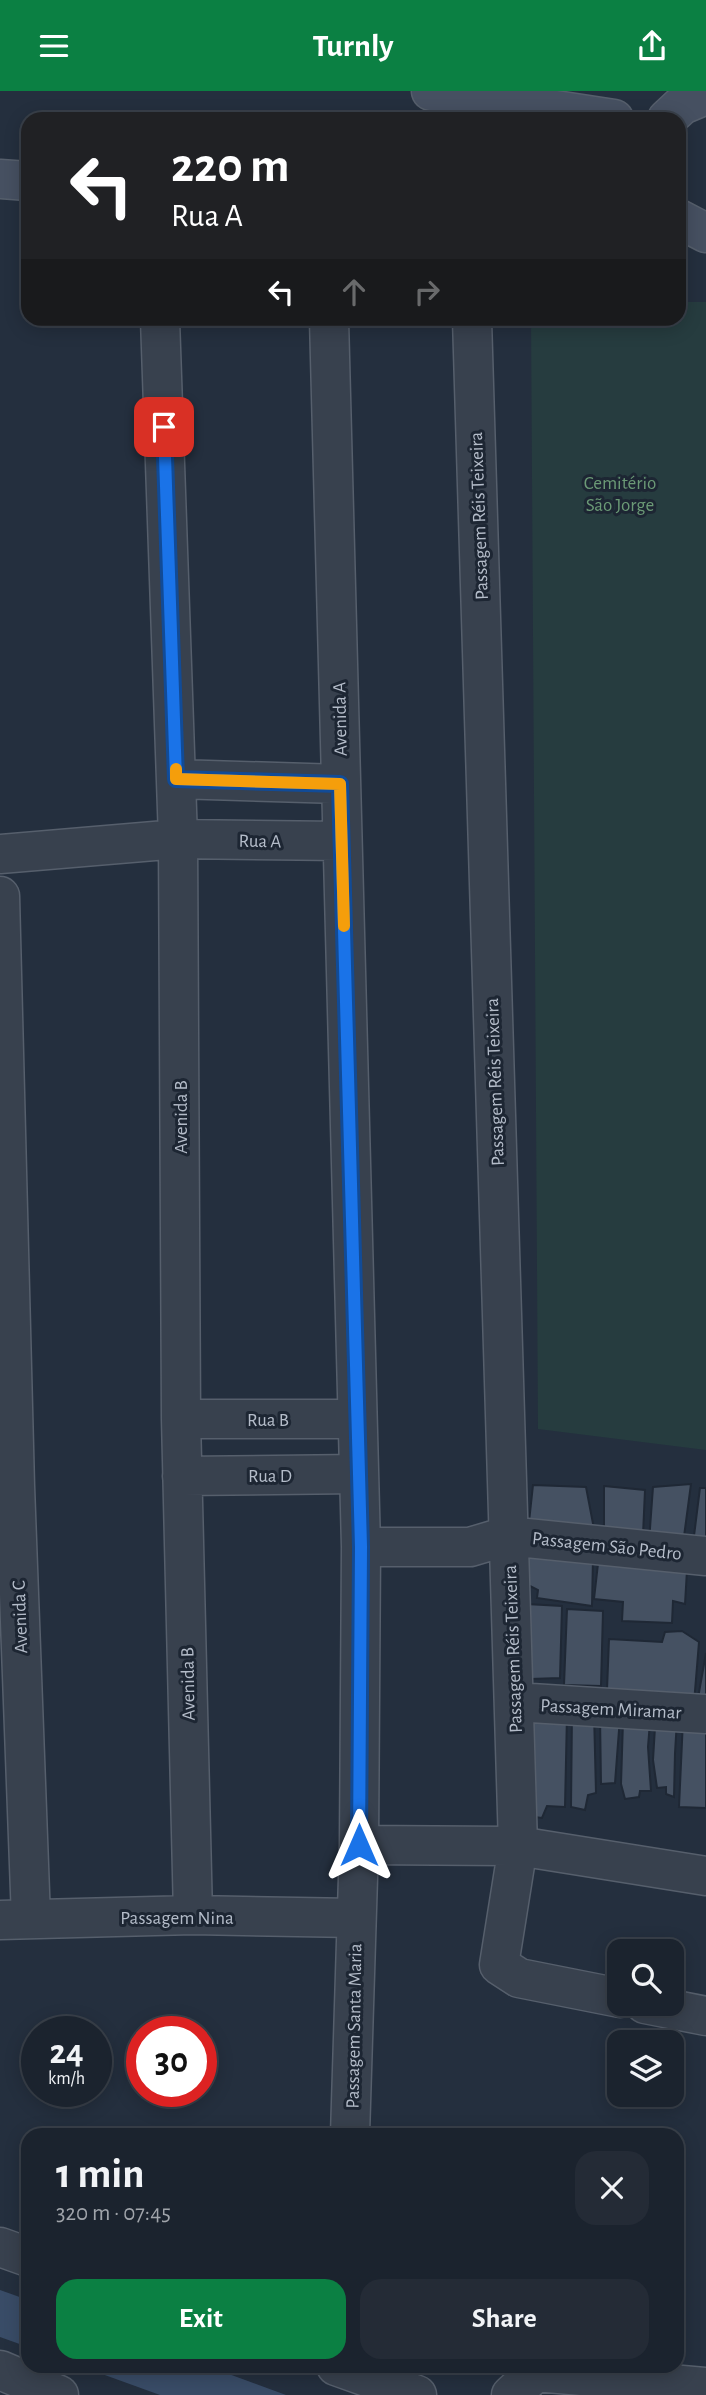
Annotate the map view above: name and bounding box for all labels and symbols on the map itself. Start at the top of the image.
pin [134,397,194,457]
street label: Passagem Réis Teixeira [467,431,492,600]
park label: Cemitério São Jorge [584,474,656,515]
street label: Avenida A [330,682,351,756]
street label: Rua A [238,832,282,851]
street label: Passagem Réis Teixeira [483,997,508,1166]
street label: Avenida B [172,1080,191,1154]
street label: Rua B [247,1411,289,1430]
street label: Rua D [248,1467,292,1486]
street label: Passagem São Pedro [531,1529,683,1564]
street label: Passagem Réis Teixeira [501,1564,526,1733]
street label: Avenida C [10,1580,31,1654]
street label: Avenida B [178,1647,199,1721]
street label: Passagem Miramar [540,1696,682,1723]
position arrow [322,1808,396,1882]
street label: Passagem Nina [120,1909,234,1928]
street label: Passagem Santa Maria [344,1943,365,2109]
speed limit sign: 30 [126,2016,217,2107]

